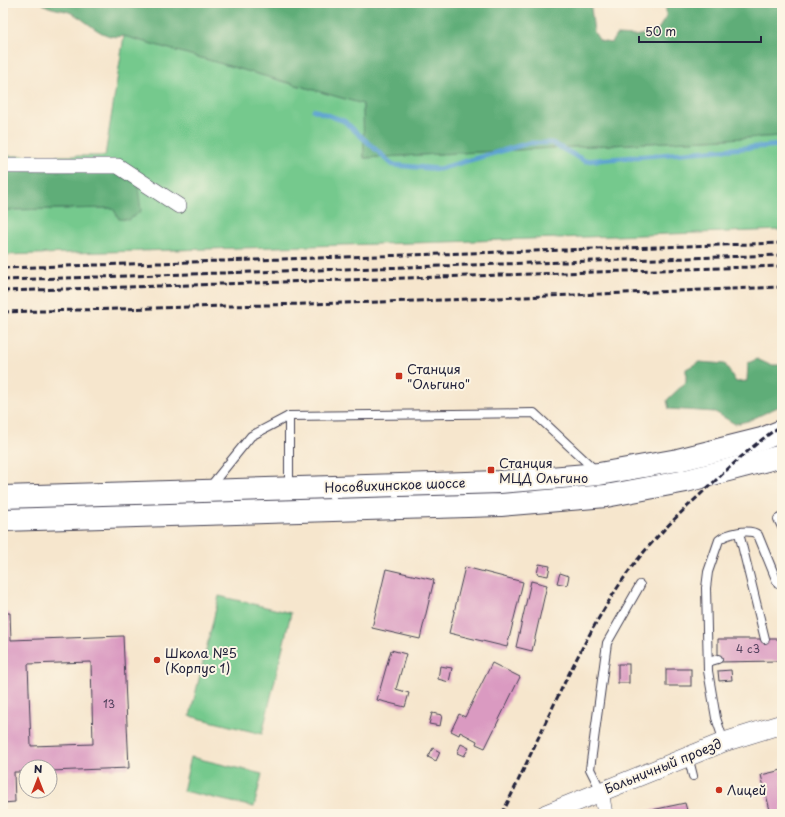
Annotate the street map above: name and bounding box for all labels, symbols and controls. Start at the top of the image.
scale bar [639,18,761,44]
text: 50 m [645,22,676,40]
place label: Станция "Ольгино" [407,359,470,393]
marker: Станция "Ольгино" [394,371,404,381]
place label: Станция МЦД Ольгино [499,453,588,487]
marker: Станция МЦД Ольгино [486,465,496,475]
street label: Носовихинское шоссе [324,473,466,496]
house number: 4 с3 [736,640,760,657]
place label: Школа №5 (Корпус 1) [165,643,237,677]
marker: Школа №5 (Корпус 1) [152,655,162,665]
house number: 13 [103,695,115,712]
street label: Больничный проезд [601,733,724,798]
north arrow [18,759,58,799]
text: N [34,760,43,777]
place label: Лицей [727,780,767,799]
marker: Лицей [714,785,724,795]

